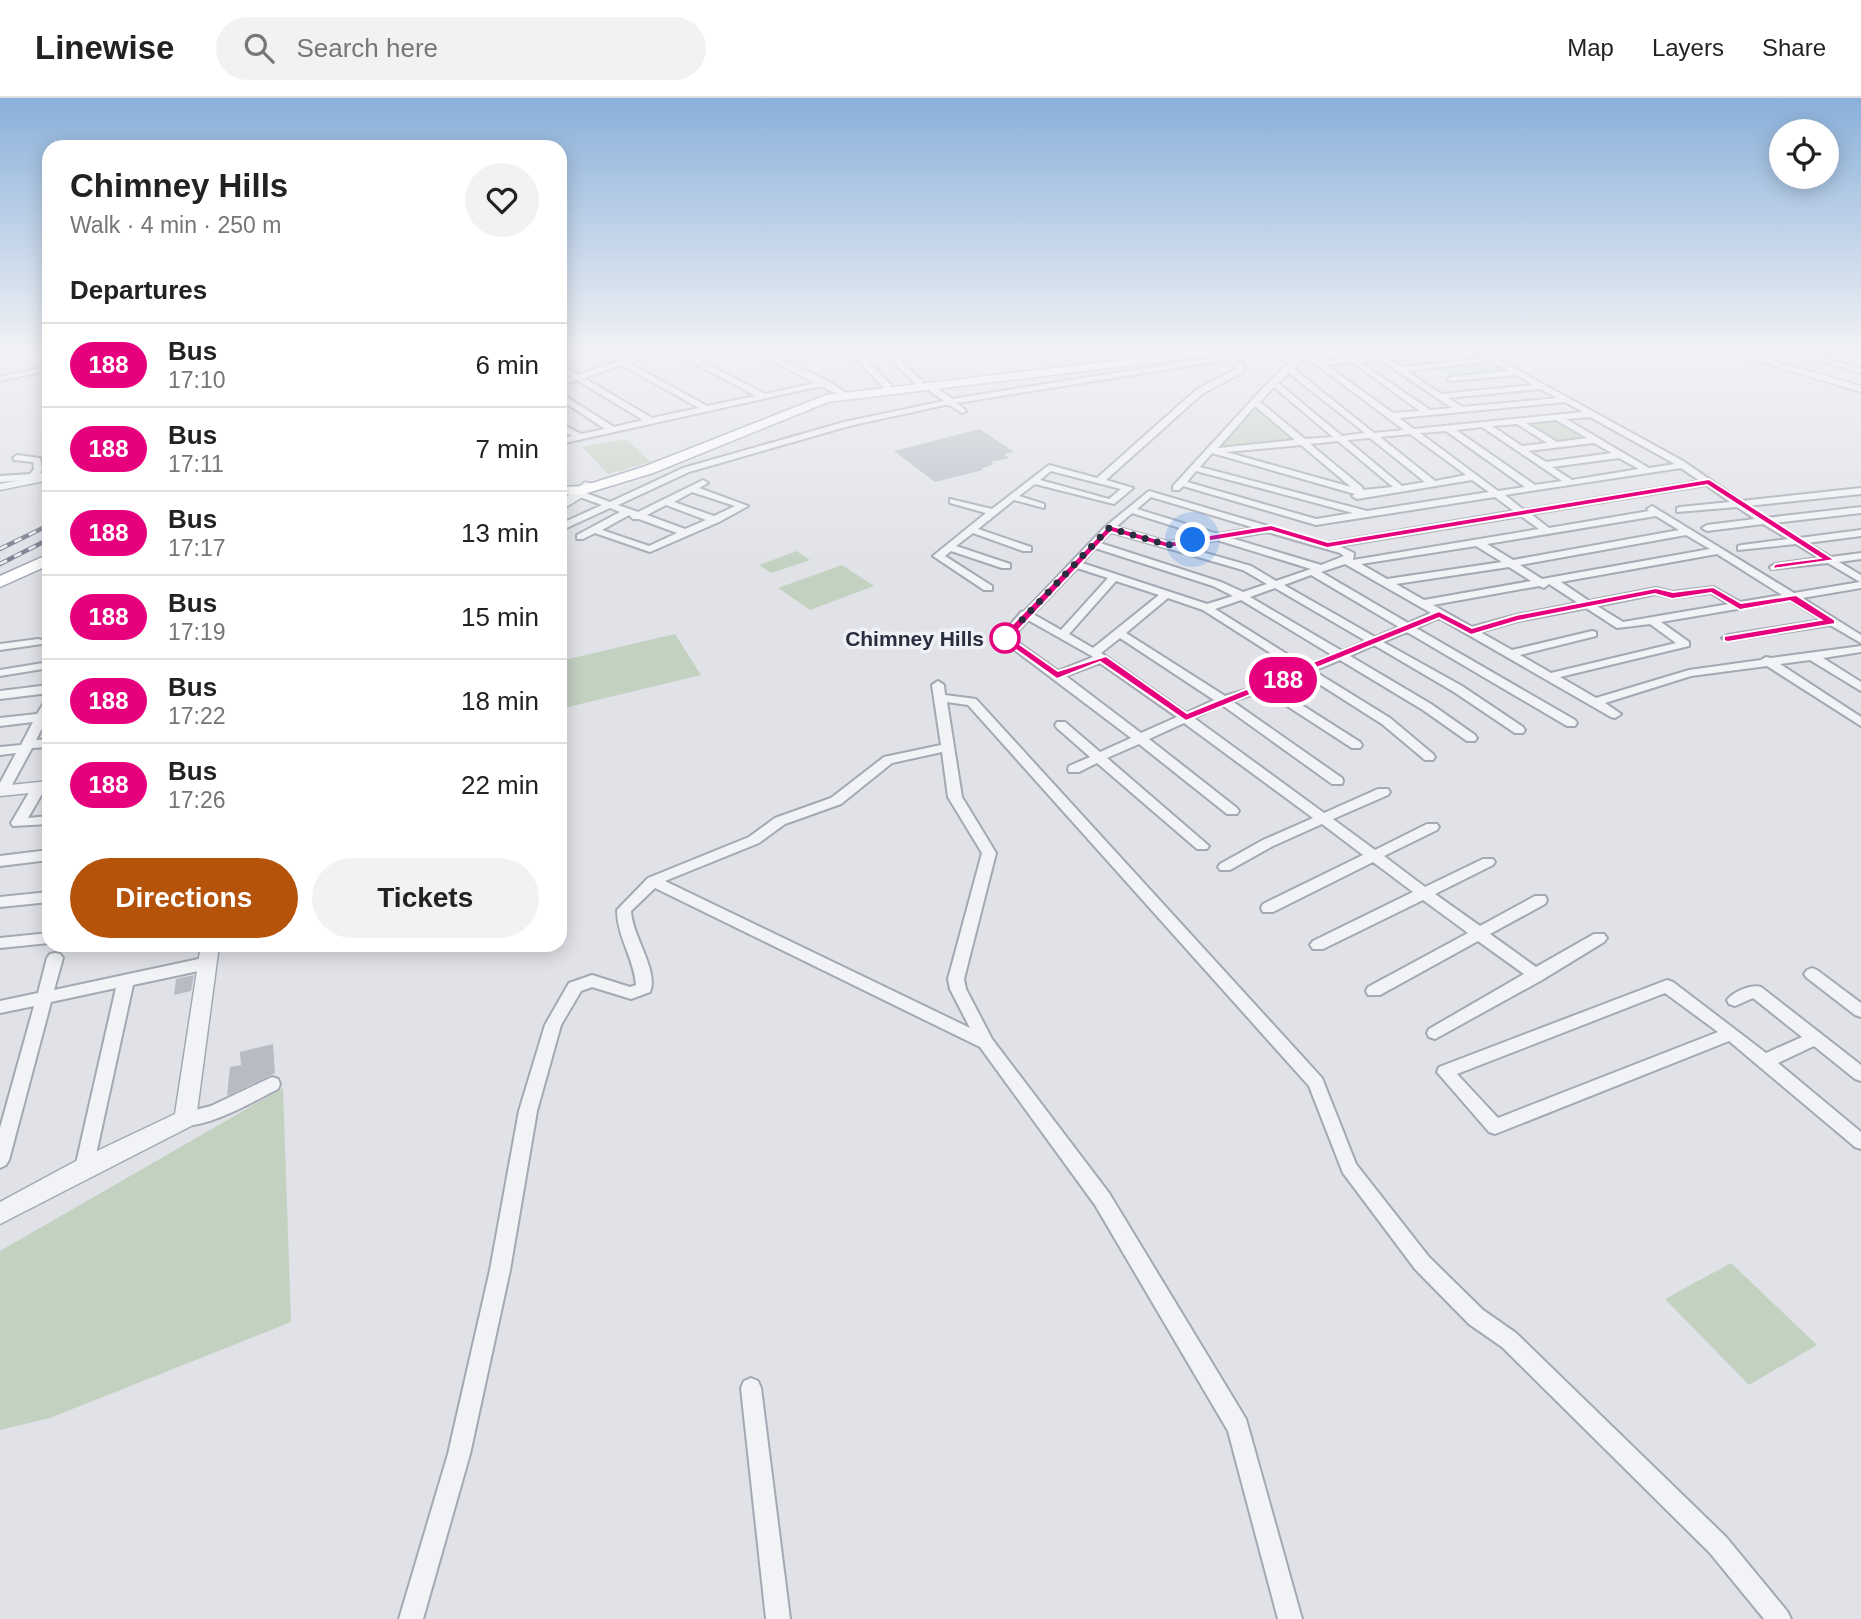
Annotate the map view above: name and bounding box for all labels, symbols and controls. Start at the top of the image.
search box [216,17,706,80]
text: Linewise [35,29,174,66]
icon: search [240,29,278,67]
text: Search here [296,33,438,63]
text: Map [1567,34,1614,61]
text: Layers [1652,34,1724,61]
text: Share [1762,34,1826,61]
map controls [1769,119,1839,189]
button: locate [1769,119,1839,189]
button: heart [465,163,539,237]
text: Chimney Hills [70,167,288,204]
text: Walk · 4 min · 250 m [70,212,281,238]
text: Departures [70,275,207,305]
text: Bus [168,336,217,366]
text: 6 min [475,350,539,380]
text: 188 [88,351,129,378]
text: 17:10 [168,367,226,393]
text: Bus [168,420,217,450]
text: 7 min [475,434,539,464]
text: 188 [88,435,129,462]
text: 17:11 [168,451,224,477]
text: Bus [168,504,217,534]
text: 13 min [461,518,539,548]
text: 188 [88,519,129,546]
your location [1175,522,1210,557]
text: 17:17 [168,535,226,561]
text: Bus [168,588,217,618]
text: 15 min [461,602,539,632]
text: 188 [88,603,129,630]
text: 17:19 [168,619,226,645]
marker: Chimney Hills [990,623,1020,653]
place label: Chimney Hills [845,627,984,650]
line badge: 188 [1243,657,1323,703]
text: 188 [1263,666,1303,693]
text: Bus [168,672,217,702]
text: 18 min [461,686,539,716]
text: 188 [88,687,129,714]
text: 17:22 [168,703,226,729]
text: Bus [168,756,217,786]
text: 22 min [461,770,539,800]
text: 188 [88,771,129,798]
text: 17:26 [168,787,226,813]
button: Directions [70,858,298,938]
button: Tickets [312,858,539,938]

